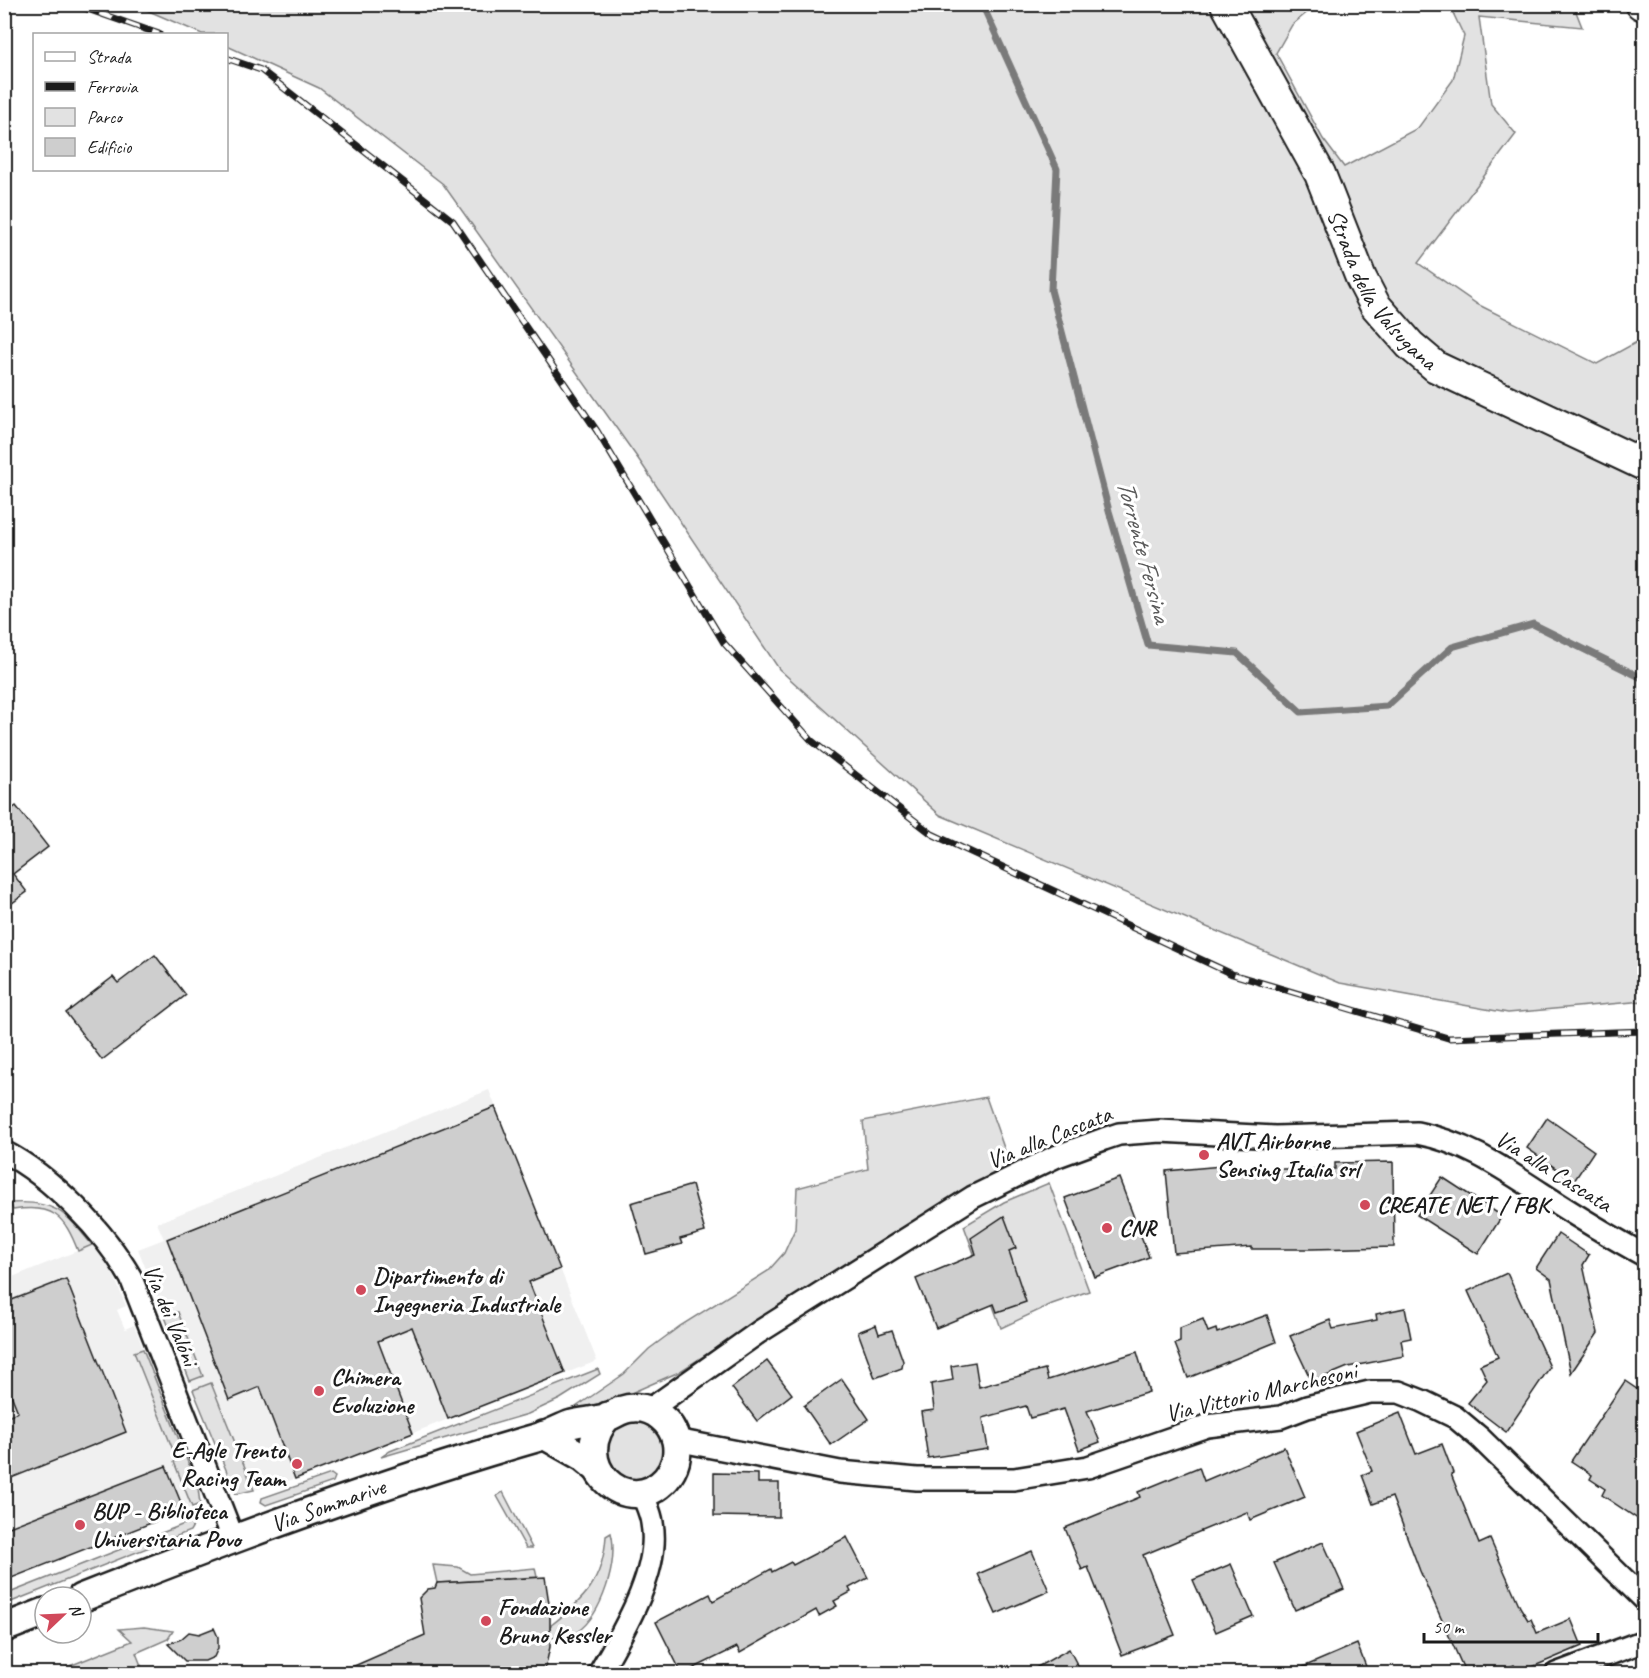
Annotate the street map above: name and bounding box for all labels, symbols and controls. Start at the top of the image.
legend [33,33,228,171]
text: Strada [87,46,132,68]
text: Ferrovia [87,76,138,98]
text: Parco [87,106,123,128]
text: Edificio [87,136,133,158]
street label: Strada della Valsugana [1321,205,1444,377]
water label: Torrente Fersina [1109,476,1180,629]
street label: Via alla Cascata [982,1098,1117,1176]
street label: Via alla Cascata [1490,1123,1619,1219]
place label: AVT Airborne Sensing Italia srl [1216,1126,1364,1184]
marker: AVT Airborne Sensing Italia srl [1197,1148,1211,1162]
place label: CREATE NET / FBK [1377,1190,1554,1220]
marker: CREATE NET / FBK [1358,1198,1372,1212]
place label: CNR [1119,1213,1158,1243]
marker: CNR [1100,1221,1114,1235]
street label: Via dei Valóni [136,1260,207,1373]
place label: Dipartimento di Ingegneria Industriale [373,1261,562,1319]
marker: Dipartimento di Ingegneria Industriale [354,1283,368,1297]
street label: Via Vittorio Marchesoni [1163,1355,1362,1429]
place label: Chimera Evoluzione [331,1362,415,1420]
marker: Chimera Evoluzione [312,1384,326,1398]
place label: E-Agle Trento Racing Team [171,1435,287,1493]
marker: E-Agle Trento Racing Team [290,1457,304,1471]
street label: Via Sommarive [267,1471,391,1539]
place label: BUP - Biblioteca Universitaria Povo [92,1496,243,1554]
marker: BUP - Biblioteca Universitaria Povo [73,1518,87,1532]
north arrow [33,1585,93,1645]
place label: Fondazione Bruno Kessler [498,1592,613,1650]
text: N [65,1601,88,1621]
scale bar [1424,1606,1598,1644]
marker: Fondazione Bruno Kessler [479,1614,493,1628]
text: 50 m [1433,1616,1466,1638]

